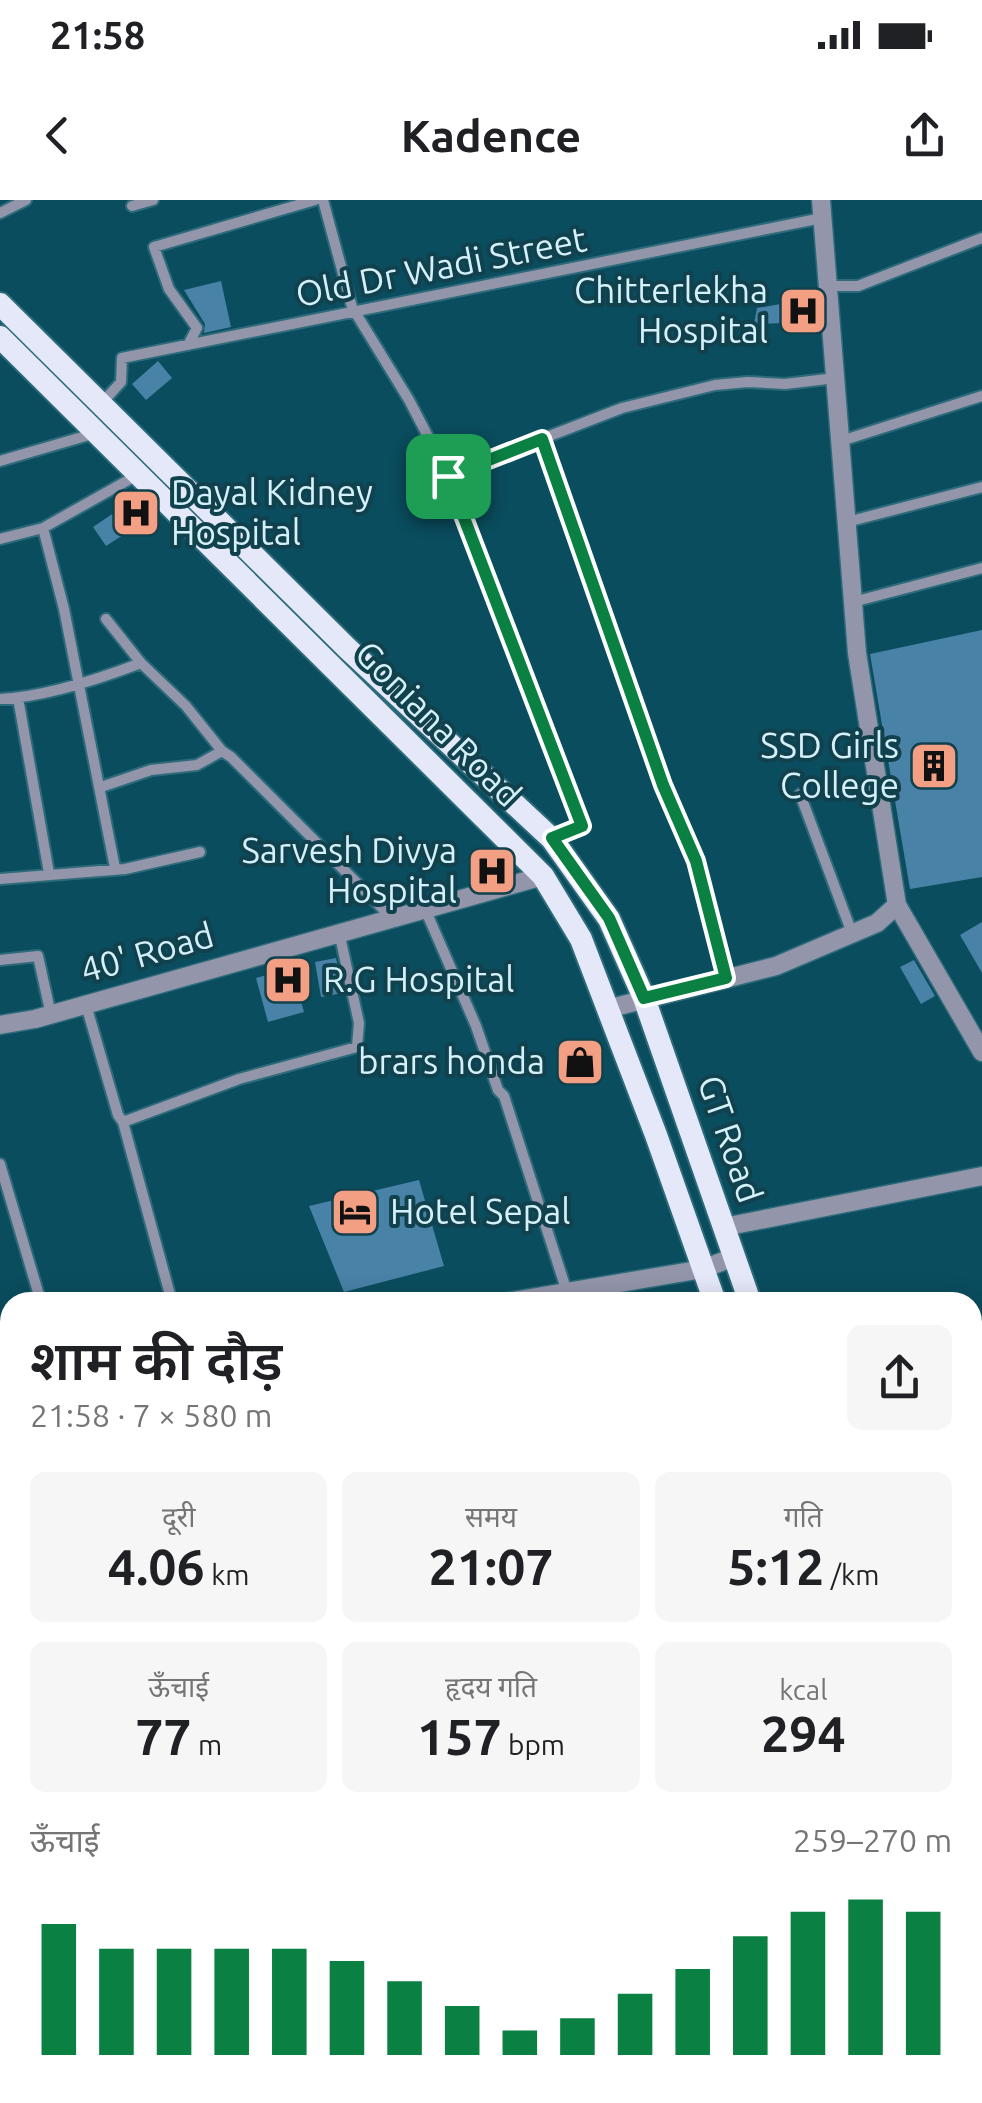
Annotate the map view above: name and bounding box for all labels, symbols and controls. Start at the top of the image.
text: 21:58 [50,14,145,56]
icon: back [30,108,85,163]
icon: share [897,108,952,163]
text: Kadence [401,110,581,161]
street label: Old Dr Wadi Street [292,218,590,314]
place label: Chitterlekha Hospital [574,270,768,350]
hospital icon: Chitterlekha Hospital [777,285,829,337]
pin [406,434,491,519]
icon: arrive [421,449,476,504]
place label: Dayal Kidney Hospital [171,472,373,552]
hospital icon: Dayal Kidney Hospital [110,487,162,539]
street label: Goniana Road [348,632,530,814]
place label: SSD Girls College [760,725,899,805]
building icon: SSD Girls College [908,740,960,792]
place label: Sarvesh Divya Hospital [241,830,457,910]
hospital icon: Sarvesh Divya Hospital [466,845,518,897]
street label: 40' Road [76,914,218,990]
hospital icon: R.G Hospital [262,954,314,1006]
place label: R.G Hospital [323,959,514,999]
shop icon: brars honda [554,1036,606,1088]
place label: brars honda [358,1041,545,1081]
street label: GT Road [691,1070,771,1207]
hotel icon: Hotel Sepal [329,1186,381,1238]
place label: Hotel Sepal [390,1191,570,1231]
button: share [847,1325,952,1430]
text: शाम की दौड़ [30,1329,282,1390]
text: 21:58 · 7 × 580 m [30,1397,272,1433]
text: दूरी [162,1501,195,1532]
text: समय [465,1501,517,1532]
text: गति [784,1501,823,1532]
text: 4.06 [108,1538,205,1594]
text: 21:07 [428,1538,554,1594]
text: 5:12 [727,1538,824,1594]
text: km [205,1559,249,1590]
text: /km [824,1559,879,1590]
text: ऊँचाई [148,1671,209,1702]
text: हृदय गति [445,1671,537,1702]
text: kcal [779,1674,828,1705]
text: 294 [761,1705,846,1761]
text: 77 [135,1708,192,1764]
text: 157 [417,1708,502,1764]
text: m [192,1729,222,1760]
text: bpm [502,1729,565,1760]
text: ऊँचाई [30,1822,99,1858]
text: 259–270 m [793,1822,952,1858]

